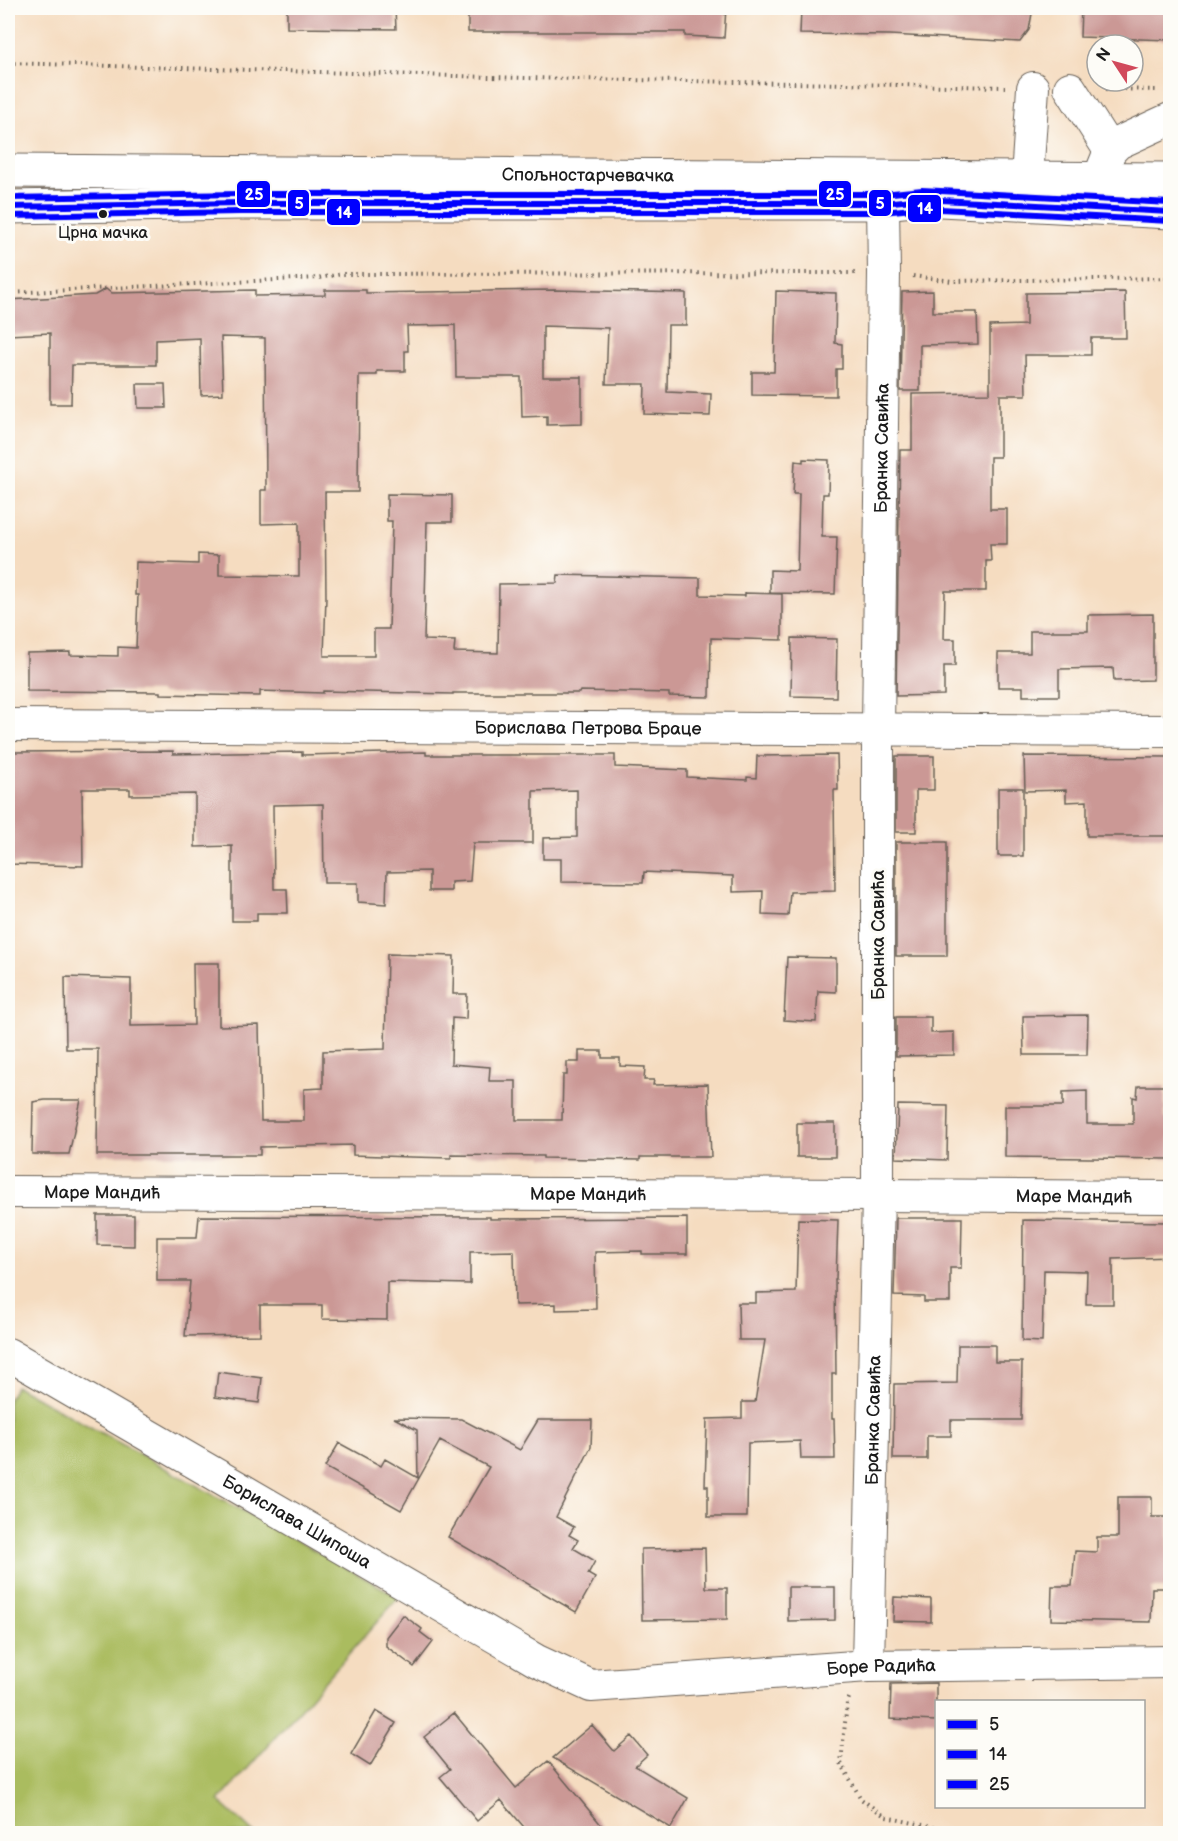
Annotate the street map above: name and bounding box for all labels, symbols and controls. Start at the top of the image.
north arrow [1085,33,1145,93]
text: N [1093,45,1115,66]
street label: Спољностарчевачка [502,164,675,187]
line badge: 25 [236,180,271,208]
line badge: 25 [818,180,852,208]
text: 25 [245,186,263,205]
text: 25 [826,186,844,205]
line badge: 5 [287,189,310,217]
line badge: 5 [868,189,892,217]
line badge: 14 [907,194,942,223]
text: 5 [294,195,304,214]
text: 5 [875,195,885,214]
line badge: 14 [326,198,361,226]
text: 14 [917,200,934,219]
text: 14 [336,204,353,223]
marker: Црна мачка [97,208,109,220]
place label: Црна мачка [58,224,149,243]
street label: Бранка Савића [871,383,894,513]
street label: Борислава Петрова Браце [474,717,702,740]
street label: Бранка Савића [868,870,889,1000]
street label: Маре Мандић [44,1182,160,1204]
street label: Маре Мандић [530,1184,646,1205]
street label: Маре Мандић [1016,1186,1132,1208]
street label: Бранка Савића [862,1354,886,1485]
street label: Борислава Шипоша [218,1471,375,1574]
street label: Боре Радића [826,1655,936,1680]
legend [935,1700,1145,1808]
text: 5 [989,1714,999,1735]
text: 14 [989,1744,1007,1765]
text: 25 [989,1774,1010,1795]

